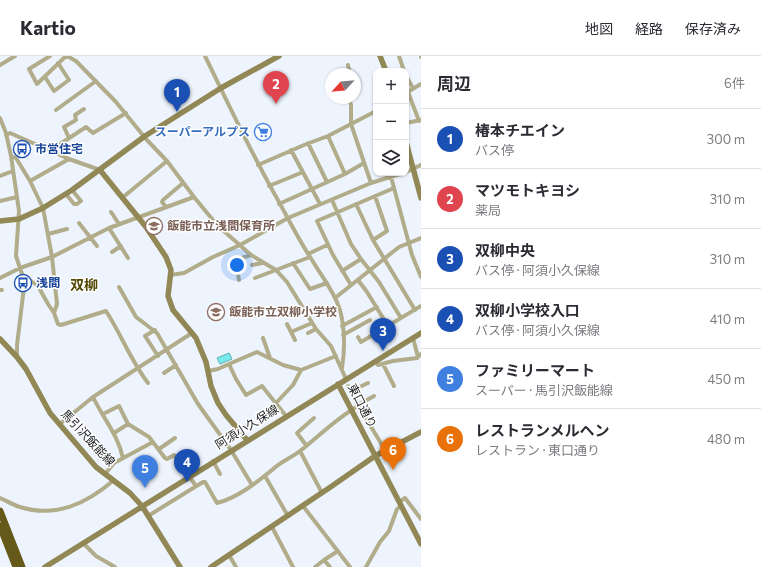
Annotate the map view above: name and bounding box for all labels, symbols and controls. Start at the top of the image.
text: Kartio [20,16,76,39]
text: 地図 [585,20,613,37]
text: 経路 [635,20,663,37]
text: 保存済み [685,20,741,37]
north arrow [325,68,361,104]
map controls [373,68,409,176]
button: + [373,68,409,104]
pin: 2 [263,71,289,104]
text: 周辺 [437,73,471,94]
text: 6件 [724,75,745,91]
pin: 1 [164,79,190,112]
button: − [373,104,409,140]
text: 椿本チエイン [475,121,565,139]
supermarket icon: スーパーアルプス [253,122,273,142]
place label: スーパーアルプス [155,124,250,138]
text: 1 [447,131,453,147]
text: 300 m [707,131,745,147]
bus stop icon: 市営住宅 [12,139,32,159]
button: layers [373,140,409,176]
place label: 市営住宅 [35,141,83,155]
text: バス停 [475,142,514,158]
text: マツモトキヨシ [475,181,580,199]
text: 2 [446,191,454,207]
text: 310 m [710,191,745,207]
text: 薬局 [475,202,501,218]
school or university icon: 飯能市立浅間保育所 [144,216,164,236]
place label: 飯能市立浅間保育所 [167,218,275,232]
text: 双柳中央 [475,241,535,259]
text: 3 [446,251,454,267]
text: 310 m [710,251,745,267]
your location [227,255,247,275]
text: バス停 · 阿須小久保線 [475,262,600,278]
bus stop icon: 浅間 [13,273,33,293]
place label: 浅間 [36,275,60,289]
district label: 双柳 [70,276,98,293]
text: 双柳小学校入口 [475,301,580,319]
school or university icon: 飯能市立双柳小学校 [206,302,226,322]
place label: 飯能市立双柳小学校 [229,304,337,318]
text: 4 [446,311,454,327]
text: 410 m [710,311,745,327]
pin: 3 [370,318,396,351]
text: バス停 · 阿須小久保線 [475,322,600,338]
text: ファミリーマート [475,361,595,379]
text: 5 [446,371,454,387]
text: 450 m [707,371,745,387]
street label: 東口通り [346,381,380,430]
text: スーパー · 馬引沢飯能線 [475,382,613,398]
street label: 阿須小久保線 [212,401,281,451]
street label: 馬引沢飯能線 [59,406,118,468]
text: レストランメルヘン [475,421,610,439]
text: 6 [446,431,454,447]
text: 480 m [707,431,745,447]
pin: 6 [380,437,406,470]
text: レストラン · 東口通り [475,442,600,458]
pin: 4 [174,449,200,482]
pin: 5 [132,455,158,488]

